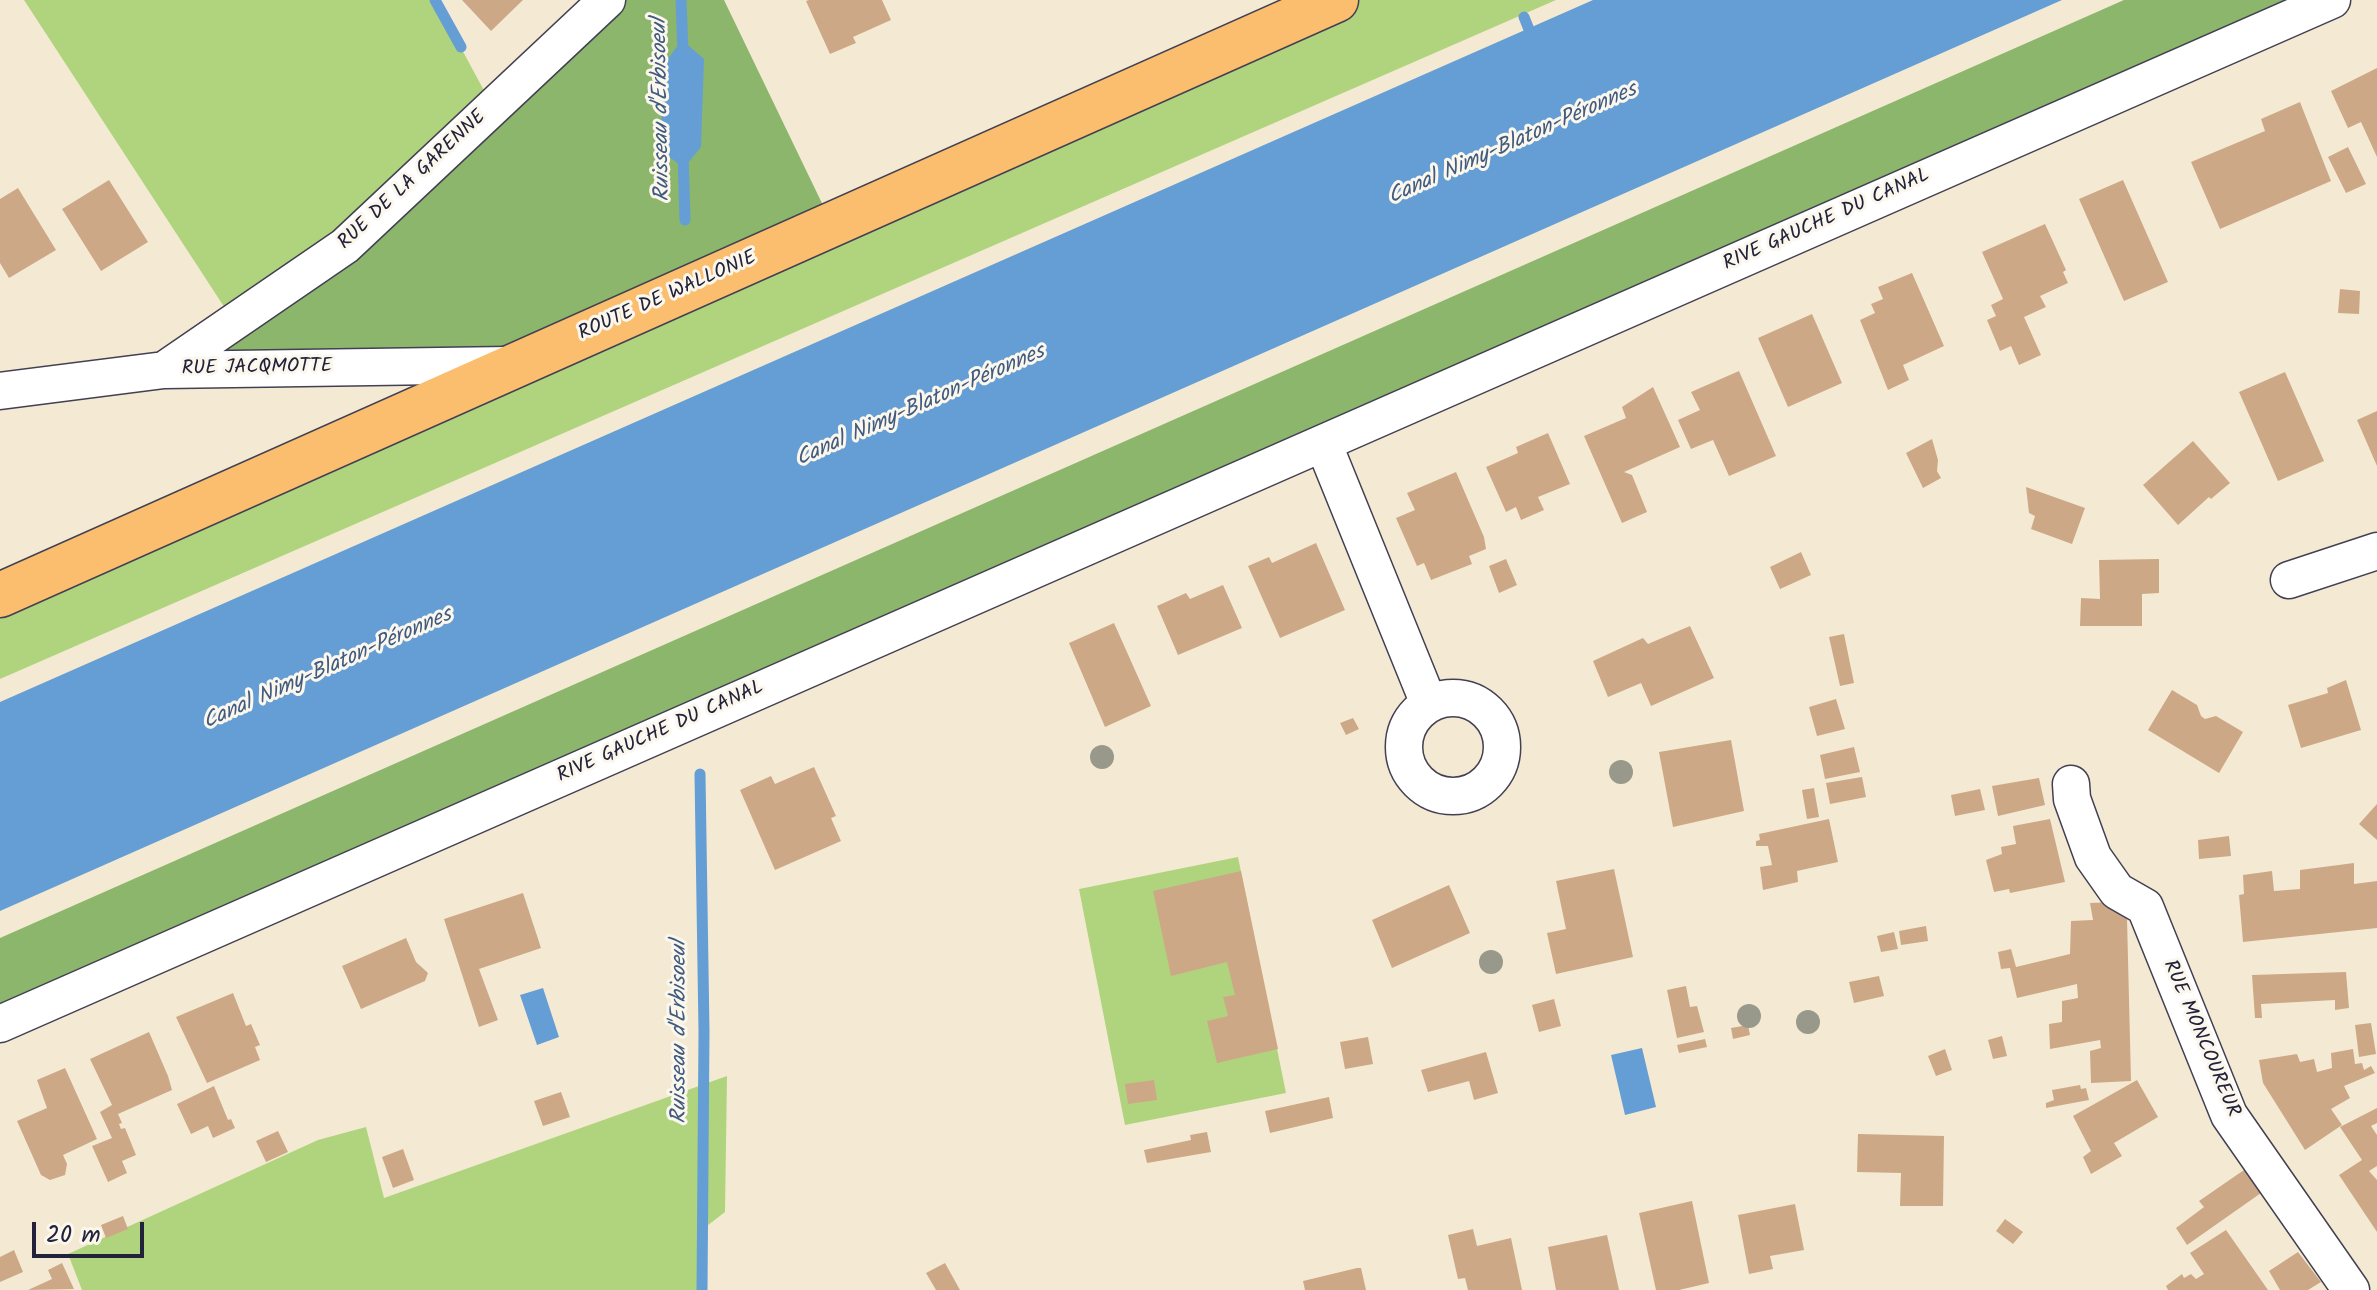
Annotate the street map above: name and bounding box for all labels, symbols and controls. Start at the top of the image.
water label: Ruisseau d'Erbisoeul [648,18,678,202]
water label: Canal Nimy-Blaton-Péronnes [1385,78,1641,212]
street label: RUE DE LA GARENNE [334,106,492,256]
street label: RIVE GAUCHE DU CANAL [1720,165,1934,277]
street label: ROUTE DE WALLONIE [575,247,761,347]
water label: Canal Nimy-Blaton-Péronnes [793,340,1049,474]
street label: RUE JACQMOTTE [181,356,333,382]
water label: Canal Nimy-Blaton-Péronnes [200,603,456,737]
street label: RIVE GAUCHE DU CANAL [554,677,768,789]
water label: Ruisseau d'Erbisoeul [668,940,694,1124]
street label: RUE MONCOUREUR [2156,957,2244,1121]
scale bar [36,1206,148,1256]
text: 20 m [46,1216,101,1255]

